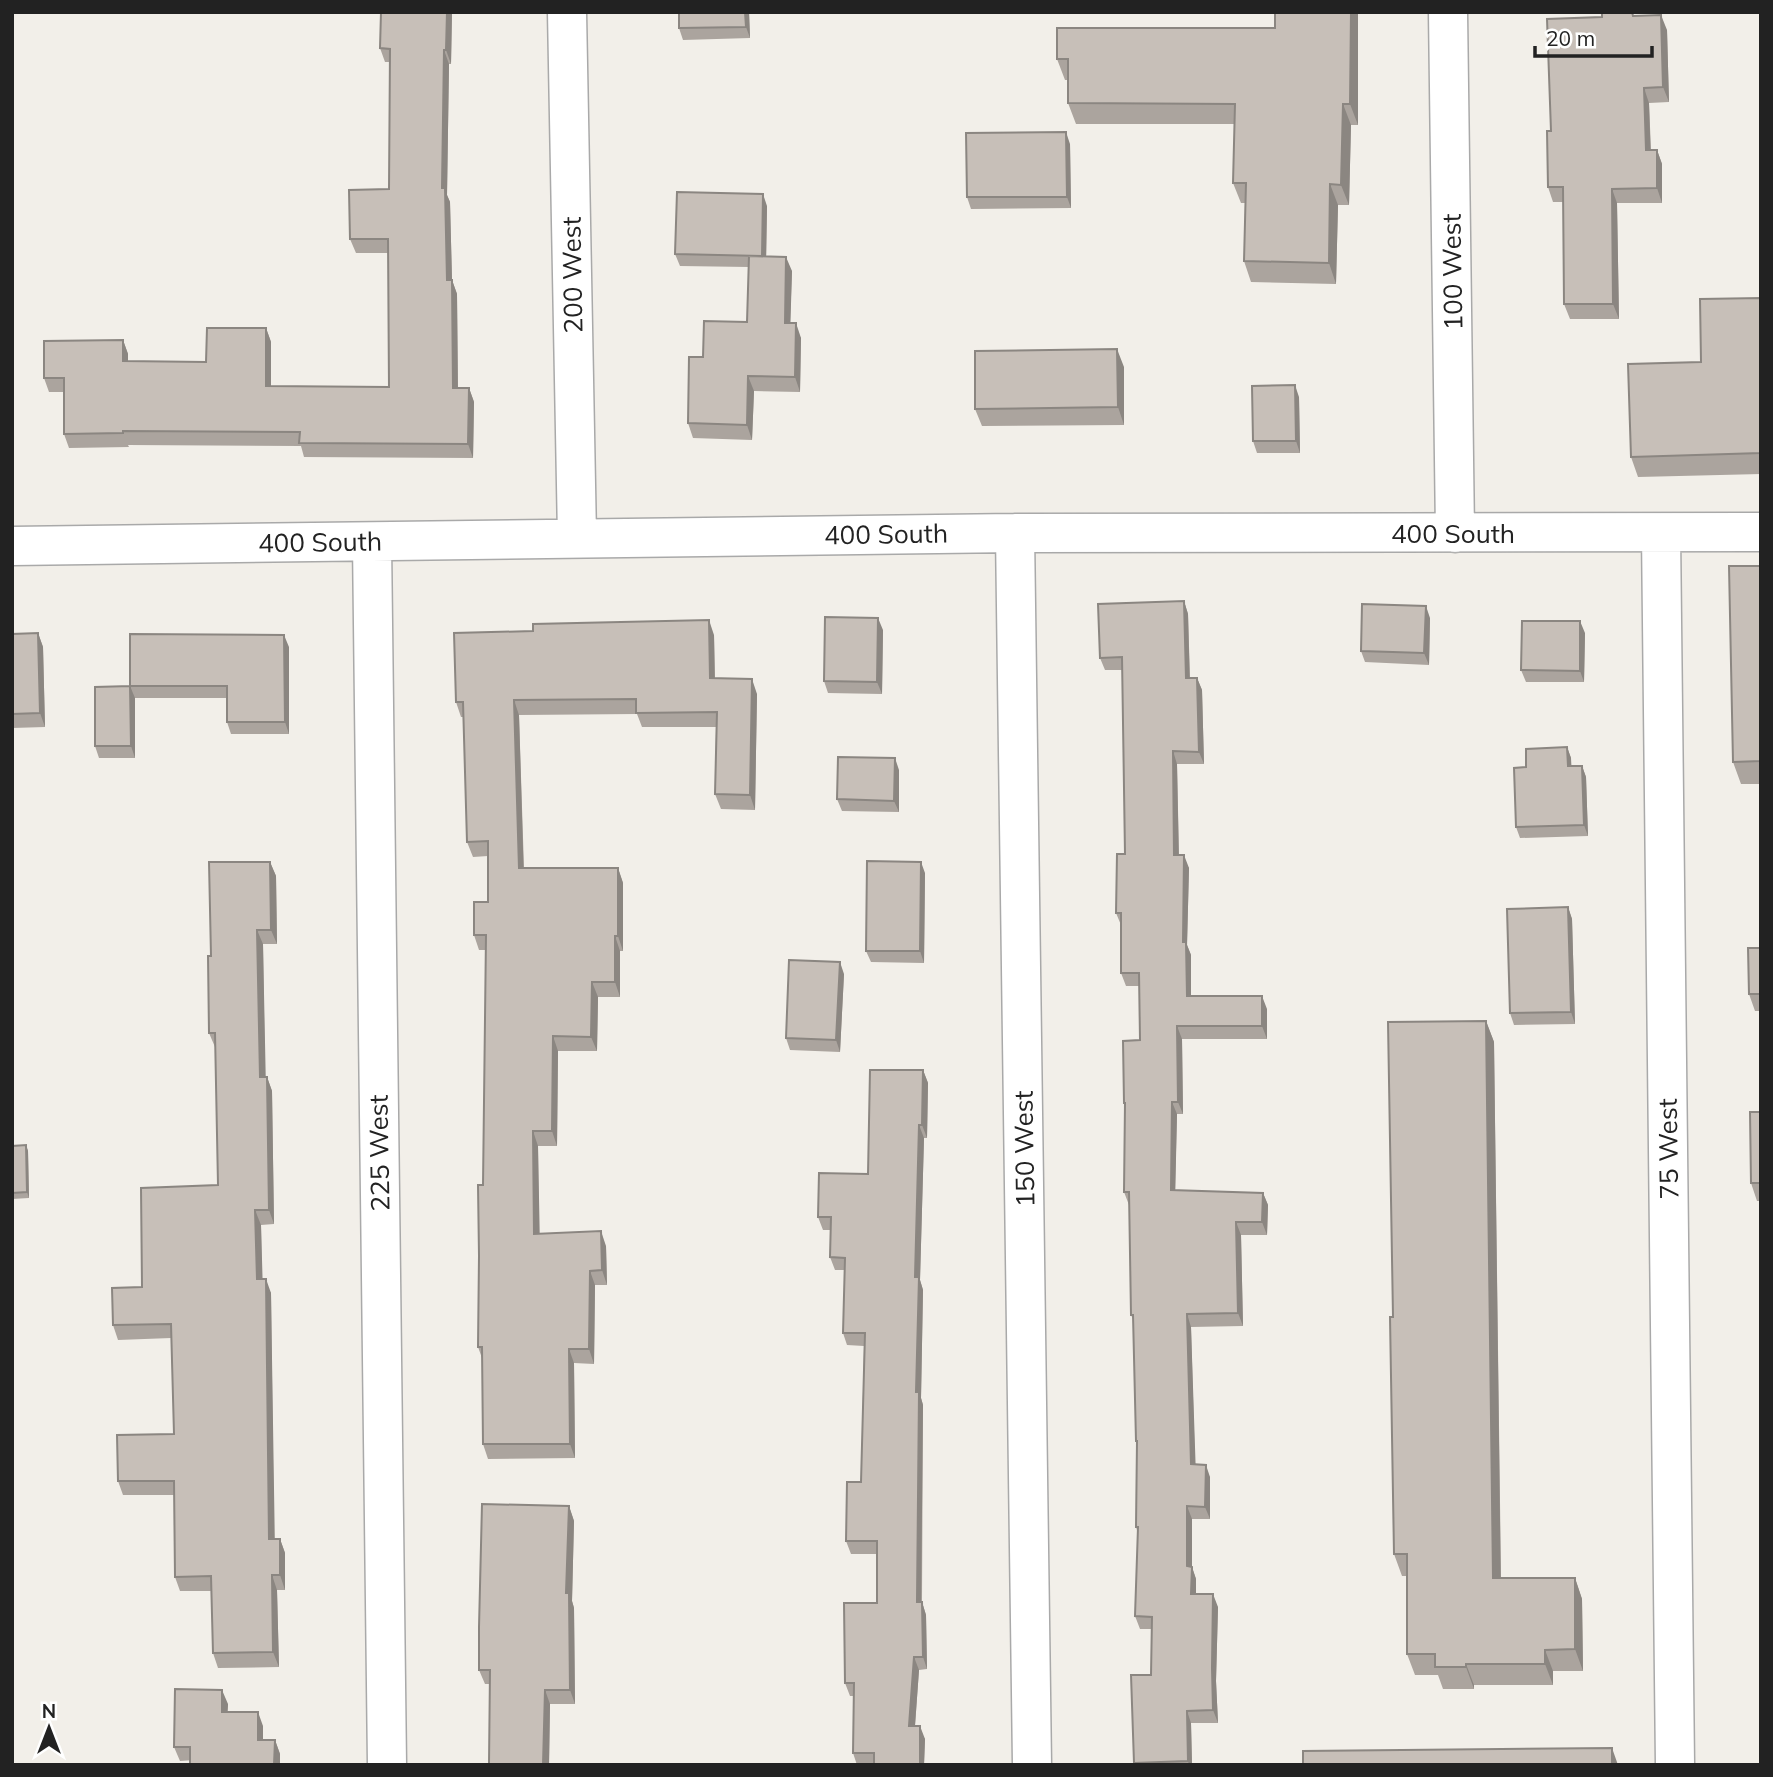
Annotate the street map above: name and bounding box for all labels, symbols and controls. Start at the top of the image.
scale bar [1535,14,1652,58]
text: 20 m [1546,25,1595,51]
street label: 100 West [1434,213,1470,331]
street label: 200 West [554,216,590,334]
street label: 400 South [824,516,948,552]
street label: 400 South [1391,517,1515,550]
street label: 400 South [258,524,382,560]
street label: 150 West [1006,1090,1042,1208]
street label: 225 West [361,1094,397,1212]
street label: 75 West [1651,1098,1685,1200]
north arrow [14,1693,84,1763]
text: N [42,1699,56,1723]

